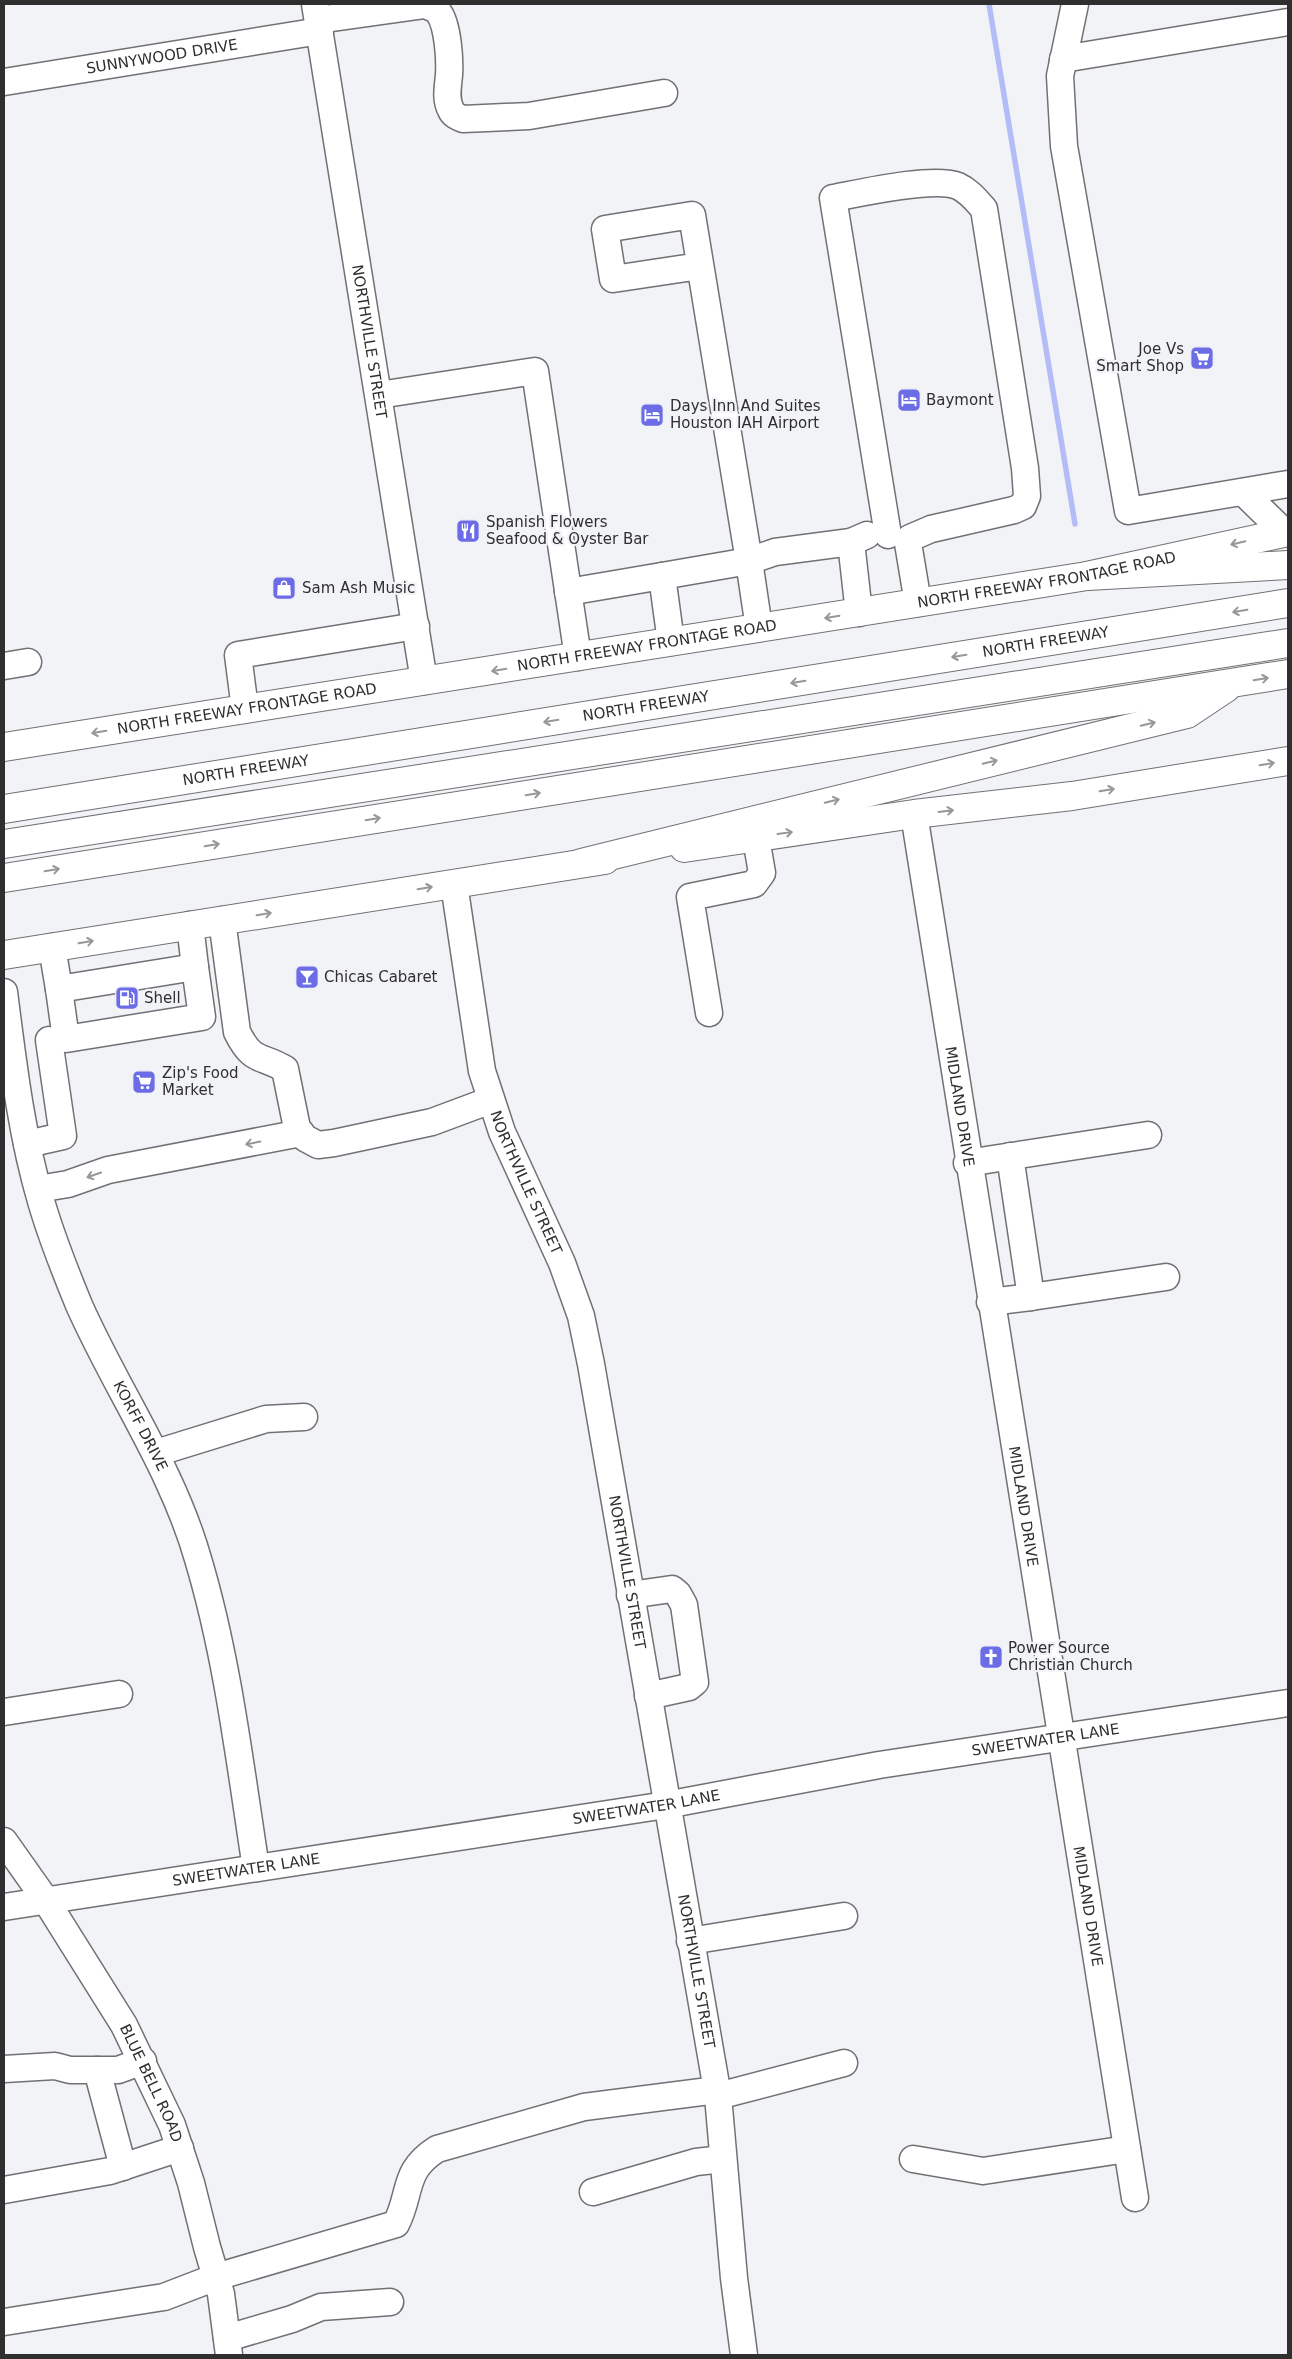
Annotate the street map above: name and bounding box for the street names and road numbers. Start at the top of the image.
street label: SUNNYWOOD DRIVE [85,35,239,78]
street label: NORTHVILLE STREET [348,263,391,421]
street label: NORTH FREEWAY FRONTAGE ROAD [916,548,1178,612]
street label: NORTH FREEWAY FRONTAGE ROAD [516,616,778,675]
street label: NORTH FREEWAY [981,623,1111,661]
street label: NORTH FREEWAY FRONTAGE ROAD [116,679,378,738]
street label: NORTH FREEWAY [581,687,711,725]
street label: NORTH FREEWAY [181,751,311,789]
street label: MIDLAND DRIVE [941,1045,978,1168]
street label: NORTHVILLE STREET [487,1108,566,1258]
street label: KORFF DRIVE [109,1378,171,1474]
street label: MIDLAND DRIVE [1005,1445,1042,1568]
street label: NORTHVILLE STREET [605,1494,649,1651]
street label: SWEETWATER LANE [970,1720,1121,1760]
street label: SWEETWATER LANE [571,1786,722,1828]
street label: MIDLAND DRIVE [1069,1845,1107,1968]
street label: SWEETWATER LANE [171,1849,321,1890]
street label: NORTHVILLE STREET [674,1893,719,2050]
street label: BLUE BELL ROAD [116,2021,186,2144]

